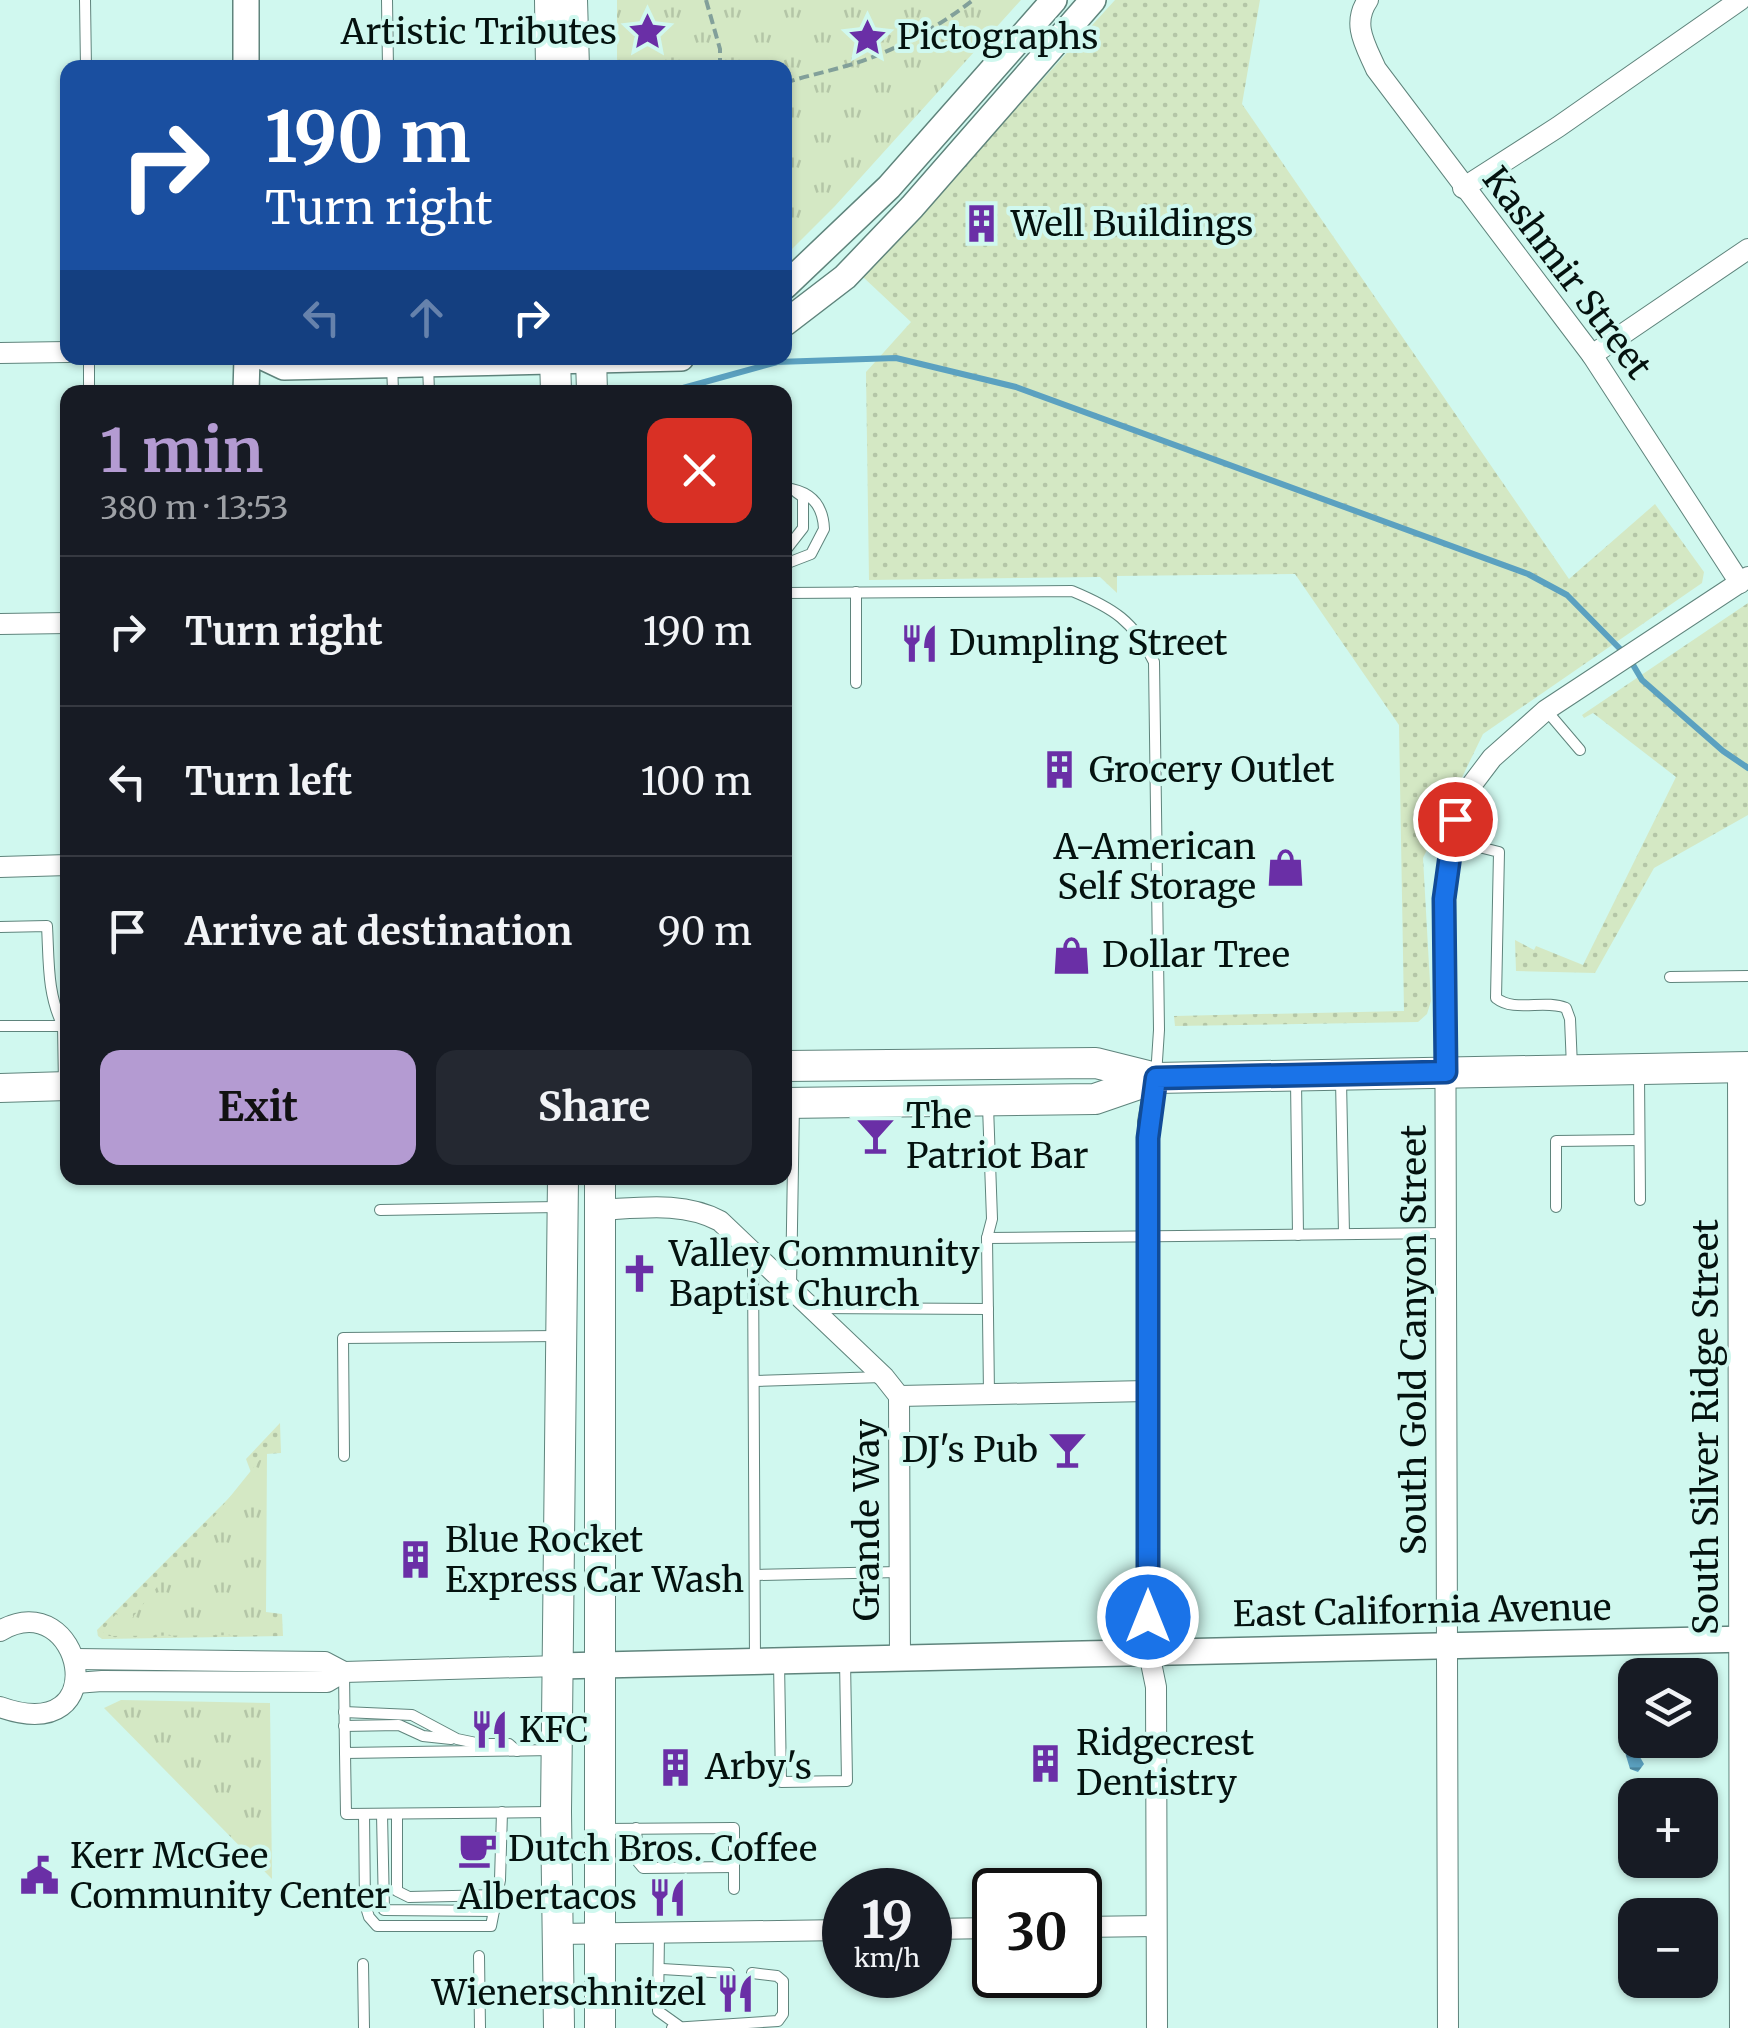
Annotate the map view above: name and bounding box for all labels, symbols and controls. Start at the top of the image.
place label: Artistic Tributes [340,10,617,54]
place icon: Artistic Tributes [626,11,668,53]
place label: Pictographs [897,15,1098,59]
place icon: Pictographs [846,16,888,58]
text: 190 m [265,93,471,181]
icon: right [100,100,230,230]
street label: Kashmir Street [1473,158,1661,388]
text: Turn right [265,180,493,236]
place label: Well Buildings [1010,202,1253,246]
building icon: Well Buildings [960,203,1002,245]
icon: left [294,290,349,345]
icon: ahead [399,290,454,345]
icon: right [504,290,559,345]
text: 1 min [100,413,263,488]
button: close [647,418,752,523]
text: 380 m · 13:53 [100,488,289,528]
icon: right [100,604,155,659]
text: Turn right [185,608,383,655]
text: 190 m [642,608,752,655]
place label: Dumpling Street [949,621,1228,665]
restaurant icon: Dumpling Street [898,622,940,664]
place label: Grocery Outlet [1089,748,1335,792]
building icon: Grocery Outlet [1038,749,1080,791]
icon: left [100,754,155,809]
text: Turn left [185,758,352,805]
text: 100 m [640,758,752,805]
pin [1413,777,1498,862]
icon: arrive [1428,792,1483,847]
place label: A-American Self Storage [1053,825,1256,909]
shop icon: A-American Self Storage [1265,846,1307,888]
icon: arrive [100,904,155,959]
text: Arrive at destination [185,908,572,955]
text: 90 m [658,908,752,955]
place label: Dollar Tree [1102,933,1290,977]
shop icon: Dollar Tree [1051,934,1093,976]
button: Exit [100,1050,416,1165]
button: Share [436,1050,752,1165]
place label: The Patriot Bar [906,1094,1089,1178]
bar icon: The Patriot Bar [855,1115,897,1157]
street label: South Gold Canyon Street [1392,1124,1436,1555]
street label: South Silver Ridge Street [1684,1219,1728,1635]
place label: Valley Community Baptist Church [668,1232,980,1316]
church icon: Valley Community Baptist Church [618,1253,660,1295]
street label: Grande Way [845,1418,889,1621]
place label: DJ's Pub [902,1428,1038,1472]
bar icon: DJ's Pub [1047,1429,1089,1471]
place label: Blue Rocket Express Car Wash [445,1518,744,1602]
building icon: Blue Rocket Express Car Wash [394,1539,436,1581]
position arrow [1096,1565,1200,1669]
street label: East California Avenue [1232,1586,1612,1636]
map controls [1618,1658,1718,1998]
button: layers [1618,1658,1718,1758]
place label: KFC [519,1708,589,1752]
restaurant icon: KFC [468,1709,510,1751]
place label: Ridgecrest Dentistry [1076,1721,1255,1805]
building icon: Ridgecrest Dentistry [1025,1742,1067,1784]
place label: Arby's [704,1745,812,1789]
building icon: Arby's [654,1746,696,1788]
button: + [1618,1778,1718,1878]
place label: Dutch Bros. Coffee [508,1827,817,1871]
cafe icon: Dutch Bros. Coffee [457,1828,499,1870]
place label: Kerr McGee Community Center [70,1834,390,1918]
public building icon: Kerr McGee Community Center [19,1855,61,1897]
speed limit sign: 30 [972,1868,1102,1998]
place label: Albertacos [457,1875,637,1919]
restaurant icon: Albertacos [646,1876,688,1918]
text: 19 [861,1889,913,1952]
button: − [1618,1898,1718,1998]
text: km/h [854,1942,920,1974]
place label: Wienerschnitzel [431,1971,706,2015]
restaurant icon: Wienerschnitzel [715,1972,757,2014]

